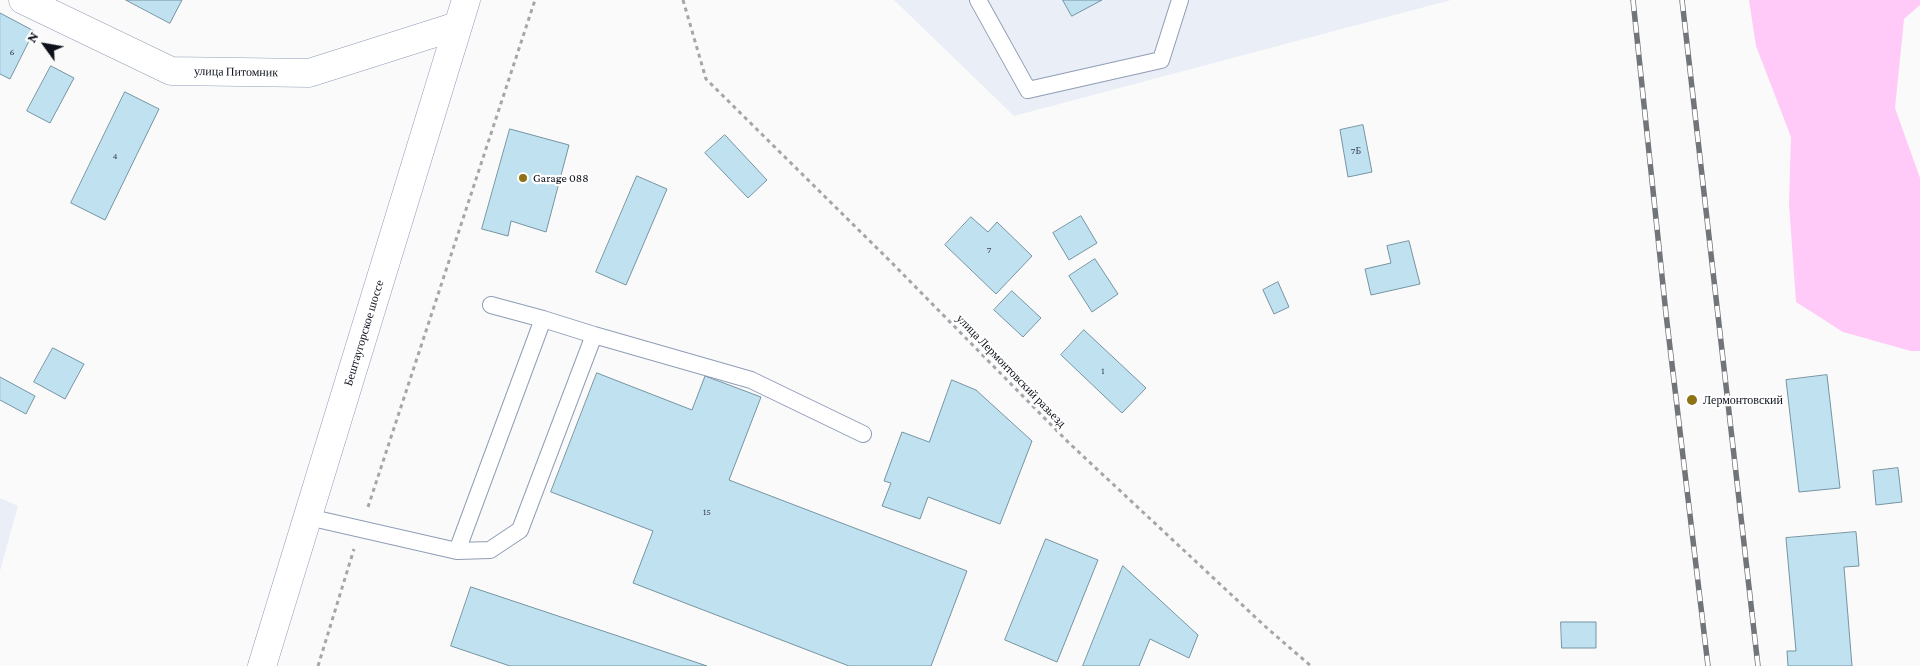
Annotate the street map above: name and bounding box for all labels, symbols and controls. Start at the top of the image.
north arrow [20,20,70,70]
text: N [23,29,42,45]
house number: 6 [9,46,15,58]
street label: улица Питомник [194,64,278,80]
house number: 7Б [1351,145,1361,157]
house number: 4 [112,150,118,162]
place label: Garage 088 [533,171,589,185]
marker: Garage 088 [517,172,529,184]
house number: 7 [987,244,991,256]
street label: Бештаугорское шоссе [341,278,387,388]
street label: улица Лермонтовский разьезд [953,311,1069,431]
house number: 1 [1101,365,1105,377]
marker: Лермонтовский [1685,393,1699,407]
place label: Лермонтовский [1703,393,1783,407]
house number: 15 [703,506,711,518]

